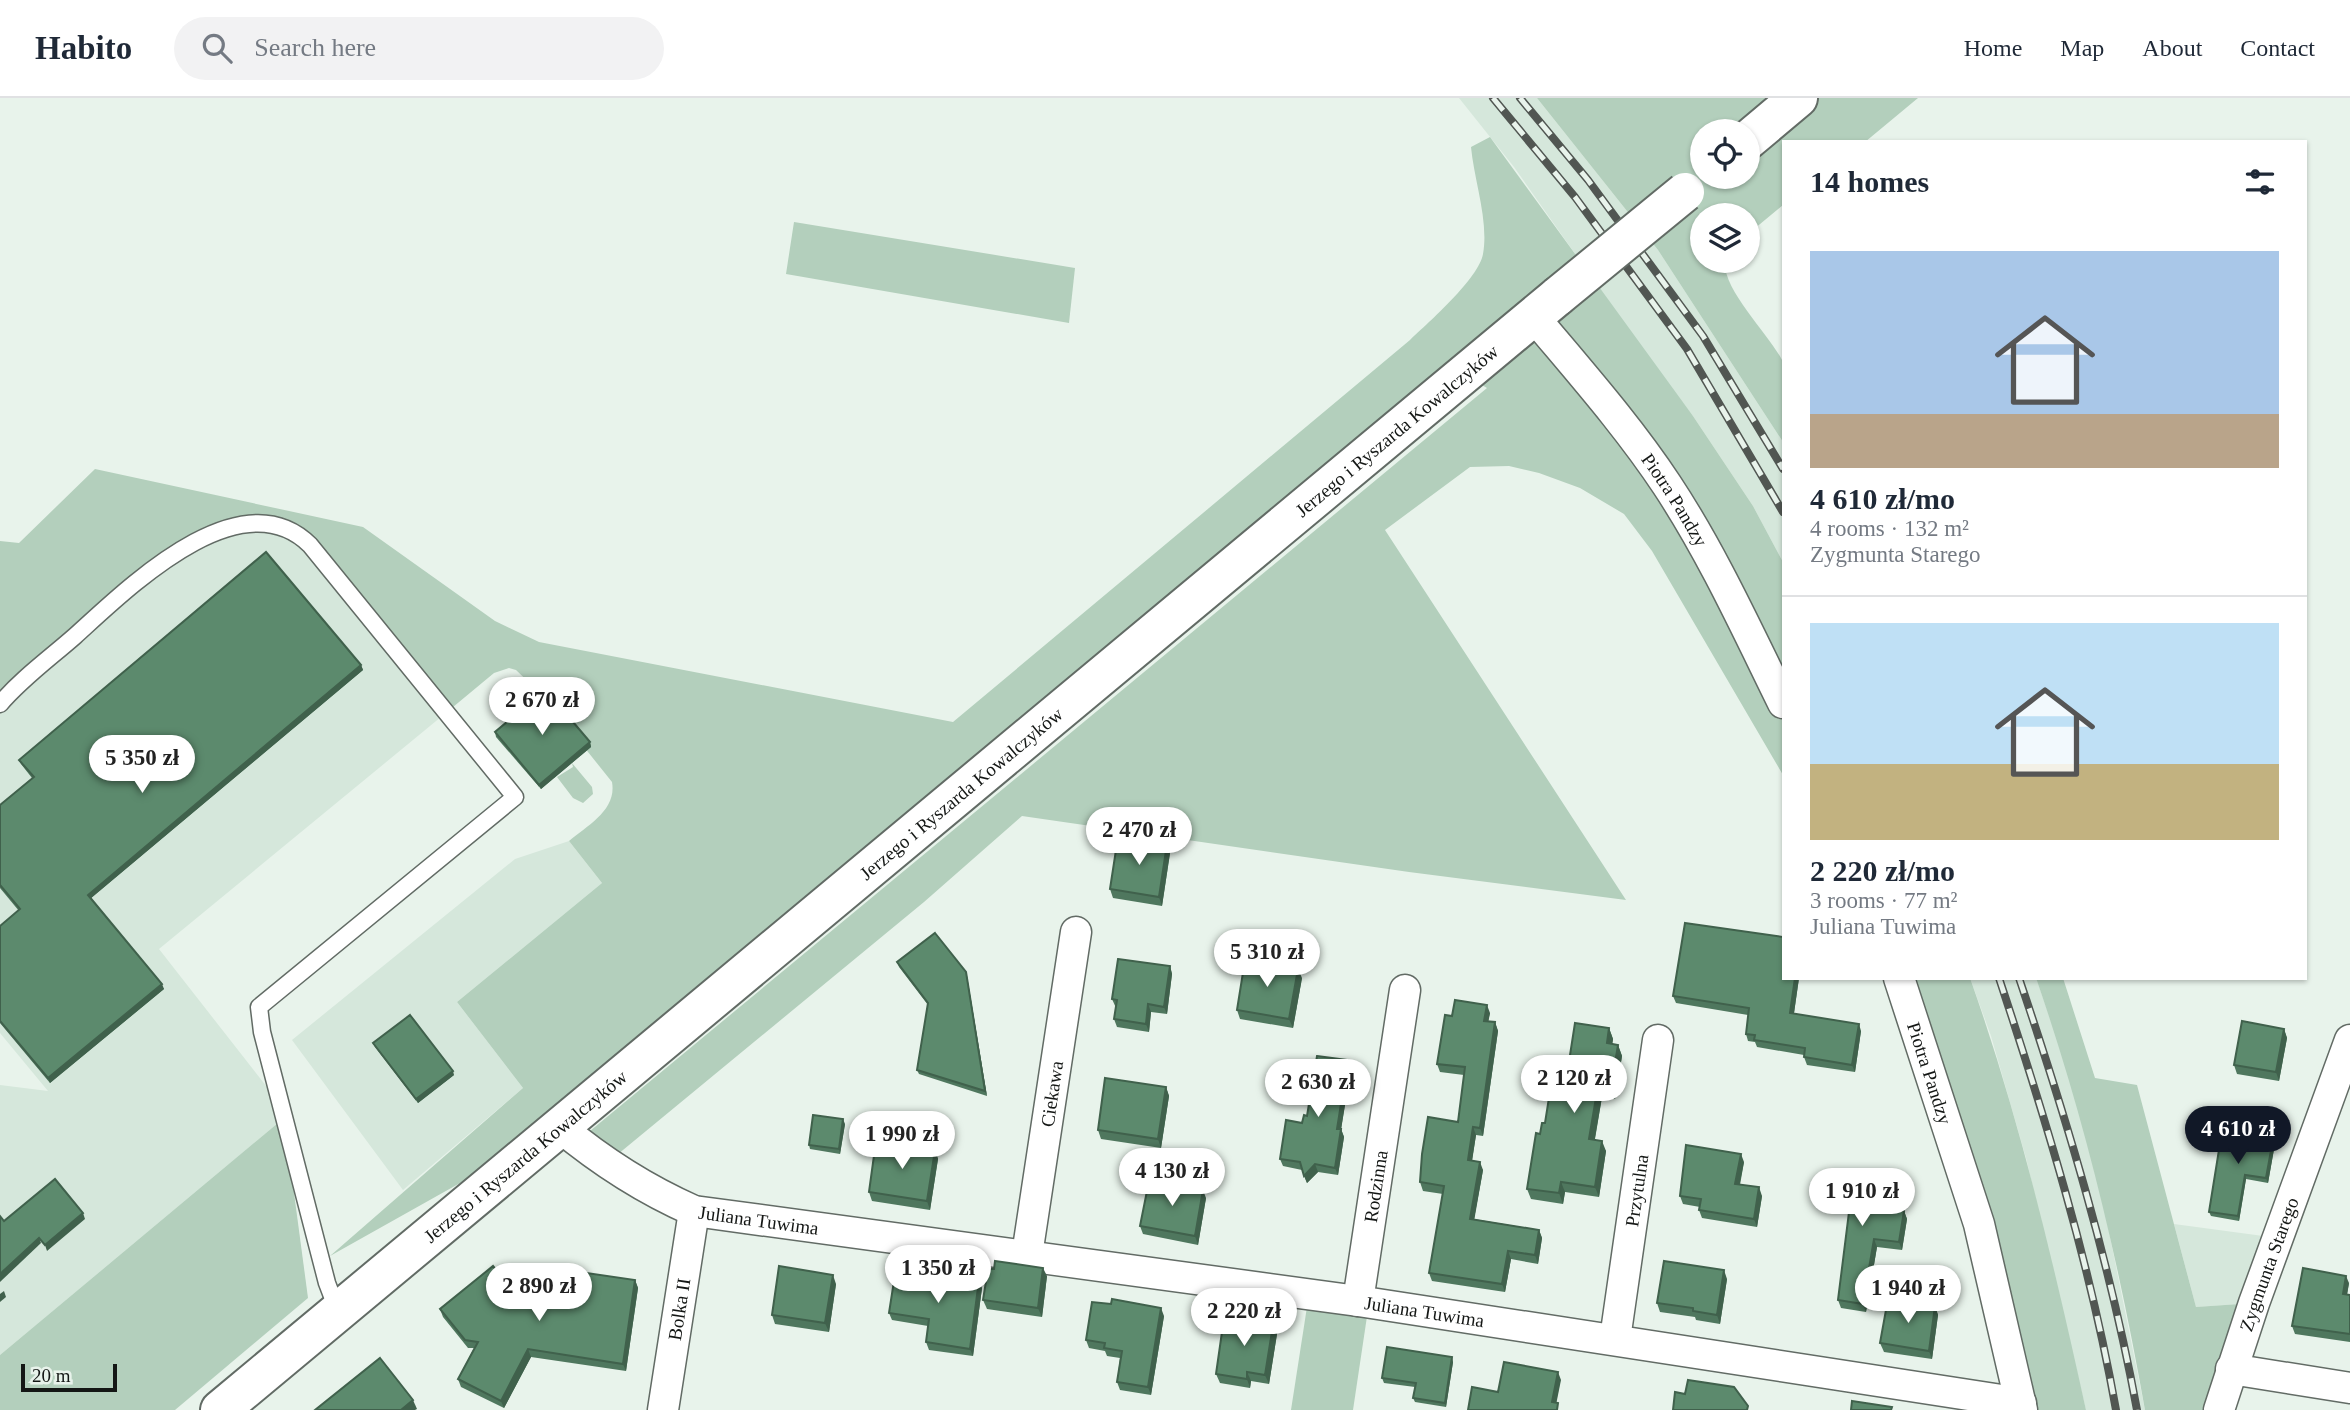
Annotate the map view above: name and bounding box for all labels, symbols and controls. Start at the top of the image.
search box [174,17,664,80]
icon: search [198,29,236,67]
text: Habito [35,30,132,66]
text: Search here [254,33,376,62]
text: Home [1964,35,2022,61]
text: Map [2060,35,2104,61]
text: About [2142,35,2202,61]
text: Contact [2240,35,2315,61]
map controls [1690,119,1760,273]
button: locate [1690,119,1760,189]
icon: filters [2241,163,2279,201]
text: 14 homes [1810,165,1929,198]
button: layers [1690,203,1760,273]
icon: home [1982,297,2108,423]
street label: Jerzego i Ryszarda Kowalczyków [1291,340,1502,521]
street label: Piotra Pandzy [1638,449,1712,550]
text: 4 610 zł/mo [1810,482,1955,515]
text: 4 rooms · 132 m² [1810,516,1969,541]
text: Zygmunta Starego [1810,542,1981,567]
icon: home [1982,669,2108,795]
pin: 2 670 zł [470,678,614,737]
text: 2 670 zł [505,687,579,712]
street label: Jerzego i Ryszarda Kowalczyków [855,703,1067,884]
pin: 5 350 zł [70,736,214,795]
text: 5 350 zł [105,745,179,770]
pin: 2 470 zł [1067,808,1211,867]
text: 2 470 zł [1102,817,1176,842]
text: 2 220 zł/mo [1810,854,1955,887]
text: 3 rooms · 77 m² [1810,888,1957,913]
text: Juliana Tuwima [1810,914,1956,939]
pin: 5 310 zł [1195,930,1339,989]
text: 5 310 zł [1230,939,1304,964]
street label: Piotra Pandzy [1904,1019,1956,1127]
pin: 2 120 zł [1502,1056,1646,1115]
street label: Ciekawa [1036,1059,1067,1128]
pin: 2 630 zł [1246,1060,1390,1119]
street label: Jerzego i Ryszarda Kowalczyków [419,1065,631,1246]
text: 2 120 zł [1537,1065,1611,1090]
text: 2 630 zł [1281,1069,1355,1094]
pin: 4 610 zł [2166,1107,2310,1166]
pin: 1 990 zł [830,1112,974,1171]
text: 4 610 zł [2201,1116,2275,1141]
text: 1 990 zł [865,1121,939,1146]
pin: 4 130 zł [1100,1148,1244,1208]
street label: Rodzinna [1360,1148,1391,1224]
street label: Przytulna [1621,1152,1652,1228]
text: 4 130 zł [1135,1158,1209,1183]
pin: 1 910 zł [1790,1168,1934,1228]
text: 1 910 zł [1825,1178,1899,1203]
street label: Zygmunta Starego [2235,1194,2302,1334]
street label: Juliana Tuwima [697,1201,821,1238]
pin: 1 350 zł [866,1246,1010,1305]
text: 1 350 zł [901,1255,975,1280]
pin: 2 890 zł [467,1264,611,1323]
pin: 1 940 zł [1836,1266,1980,1325]
text: 2 890 zł [502,1273,576,1298]
text: 1 940 zł [1871,1275,1945,1300]
street label: Bolka II [663,1277,694,1342]
pin: 2 220 zł [1172,1288,1316,1348]
street label: Juliana Tuwima [1363,1292,1486,1331]
text: 2 220 zł [1207,1298,1281,1323]
scale bar [21,1361,117,1393]
text: 20 m [32,1365,71,1386]

